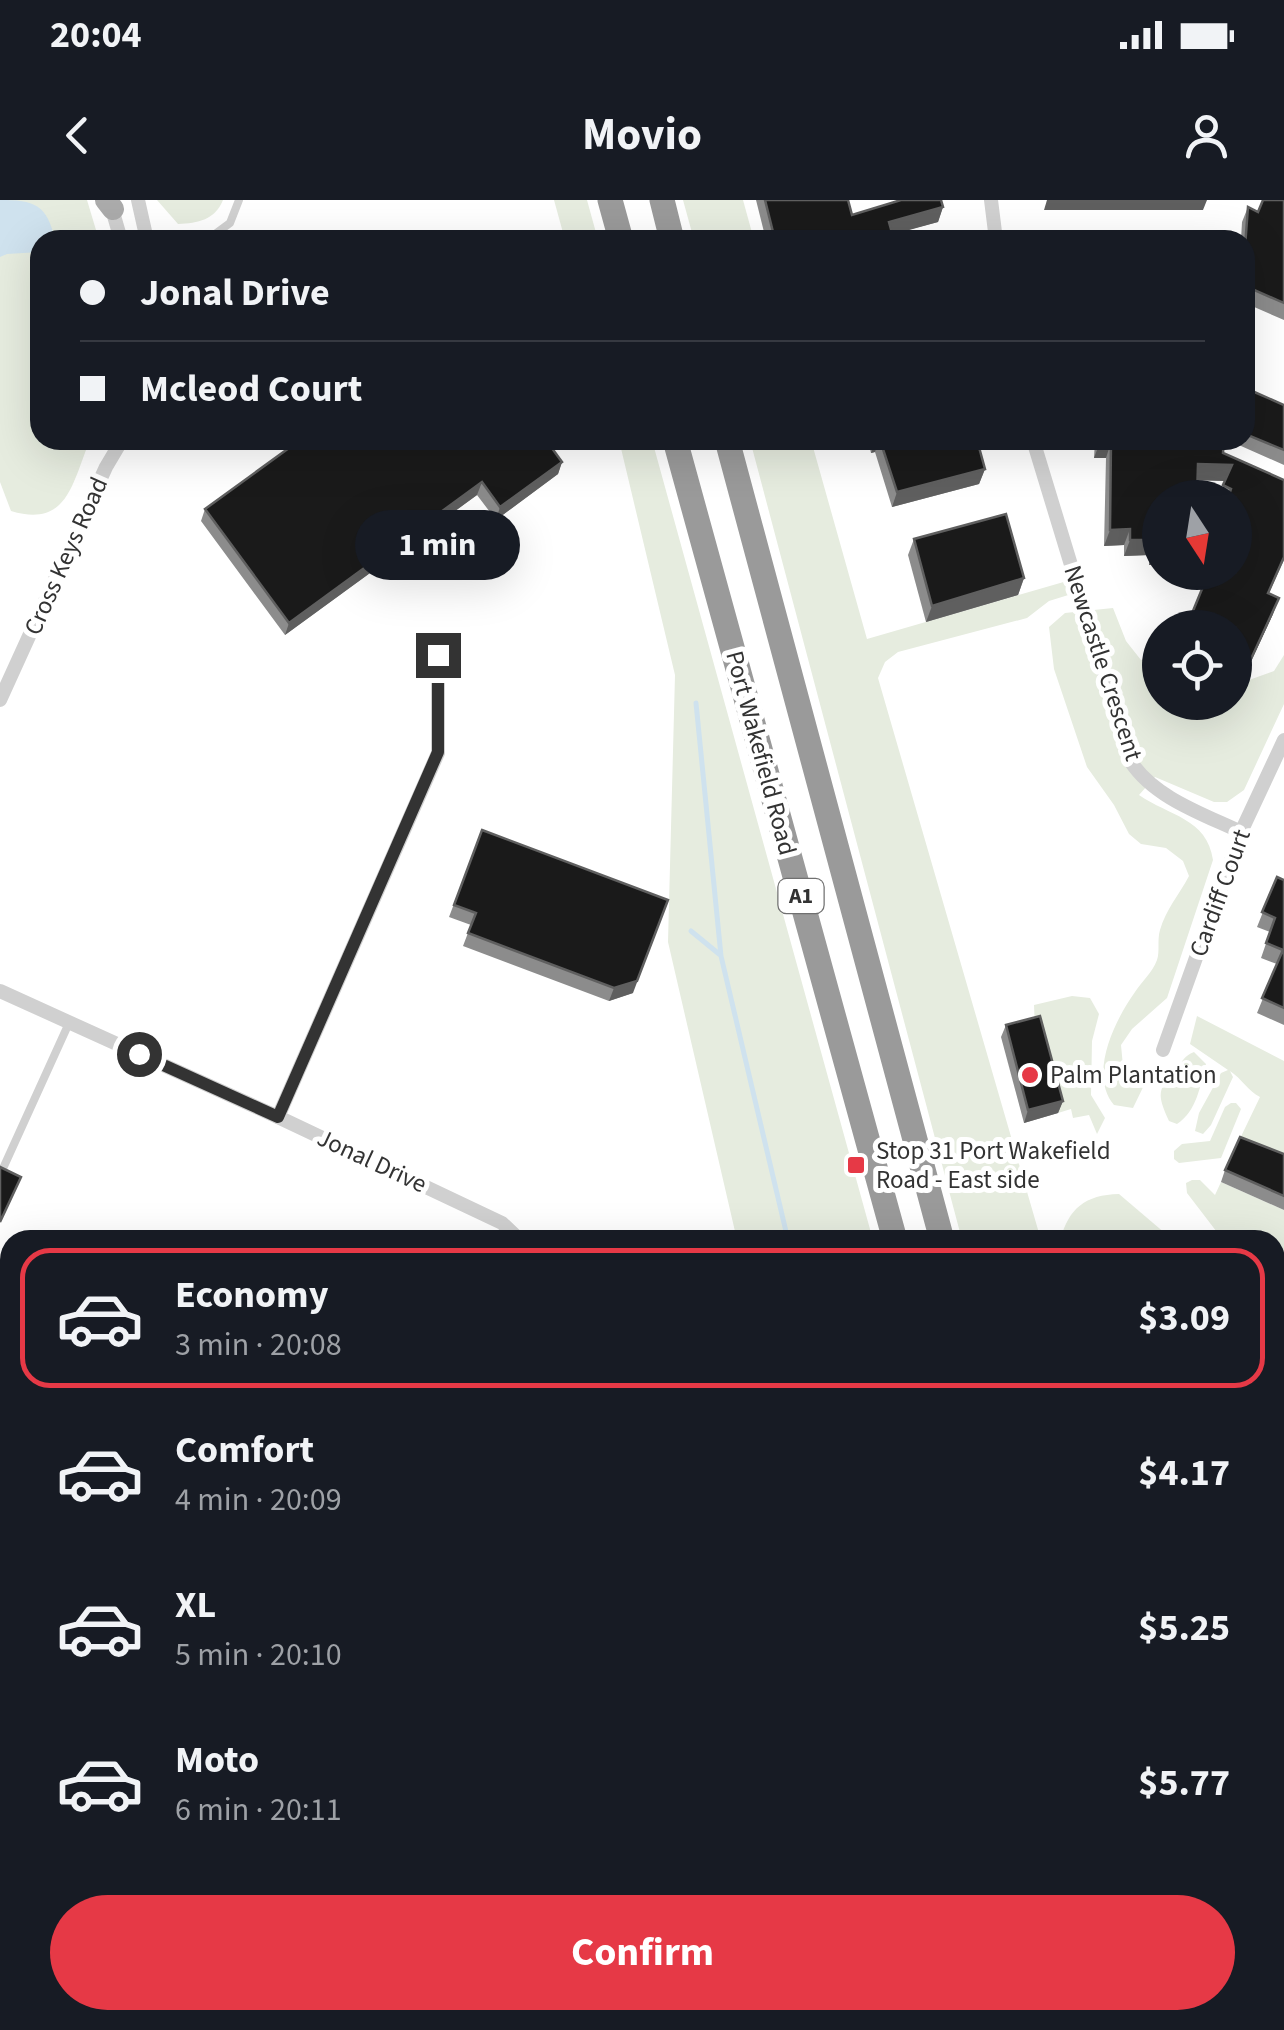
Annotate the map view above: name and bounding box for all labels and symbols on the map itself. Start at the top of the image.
street label: Cross Keys Road [15,471,117,641]
north arrow [1142,480,1252,590]
callout: 1 min [356,510,520,580]
street label: Newcastle Crescent [1054,561,1152,766]
route end [416,633,461,678]
street label: Port Wakefield Road [716,647,806,859]
street label: Cardiff Court [1180,824,1260,962]
road number: A1 [778,879,824,913]
route start [117,1032,162,1077]
place label: Palm Plantation [1050,1057,1217,1093]
marker: Palm Plantation [1019,1064,1041,1086]
street label: Jonal Drive [311,1120,433,1202]
place label: Stop 31 Port Wakefield Road - East side [876,1133,1111,1198]
marker: Stop 31 Port Wakefield Road - East side [845,1154,867,1176]

